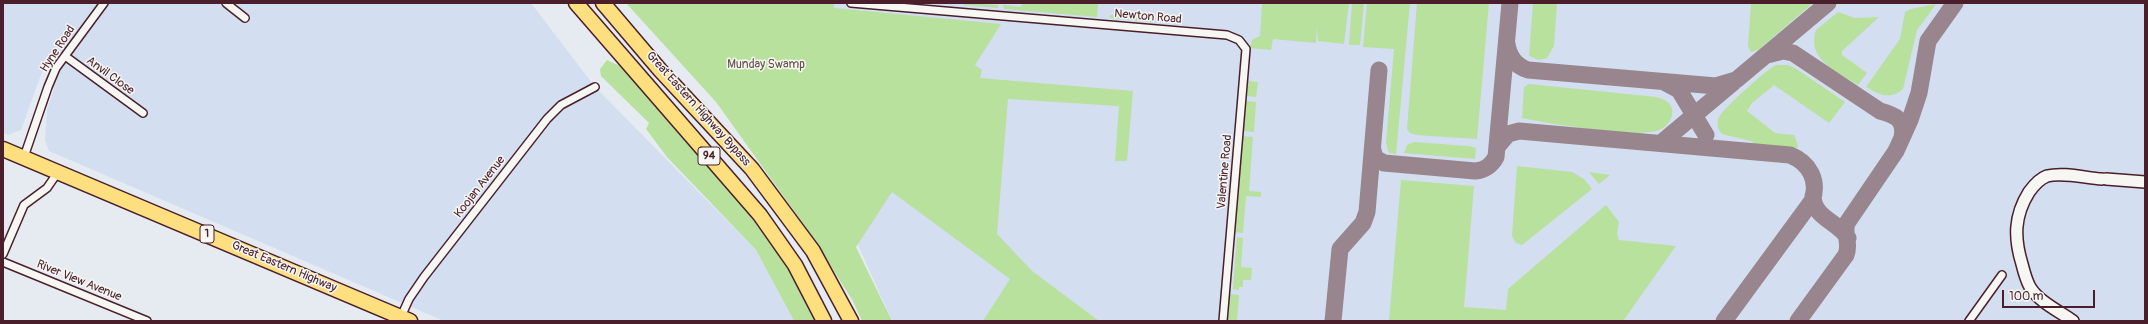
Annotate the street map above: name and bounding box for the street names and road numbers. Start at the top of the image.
street label: Newton Road [1114,7,1182,27]
street label: Hyne Road [38,23,78,75]
street label: Great Eastern Highway Bypass [643,49,753,169]
street label: Anvil Close [83,54,137,98]
street label: Valentine Road [1215,134,1235,210]
road number: 94 [698,147,720,165]
street label: Koojan Avenue [451,153,509,221]
road number: 1 [200,225,214,243]
street label: Great Eastern Highway [229,238,339,296]
street label: River View Avenue [34,257,124,305]

